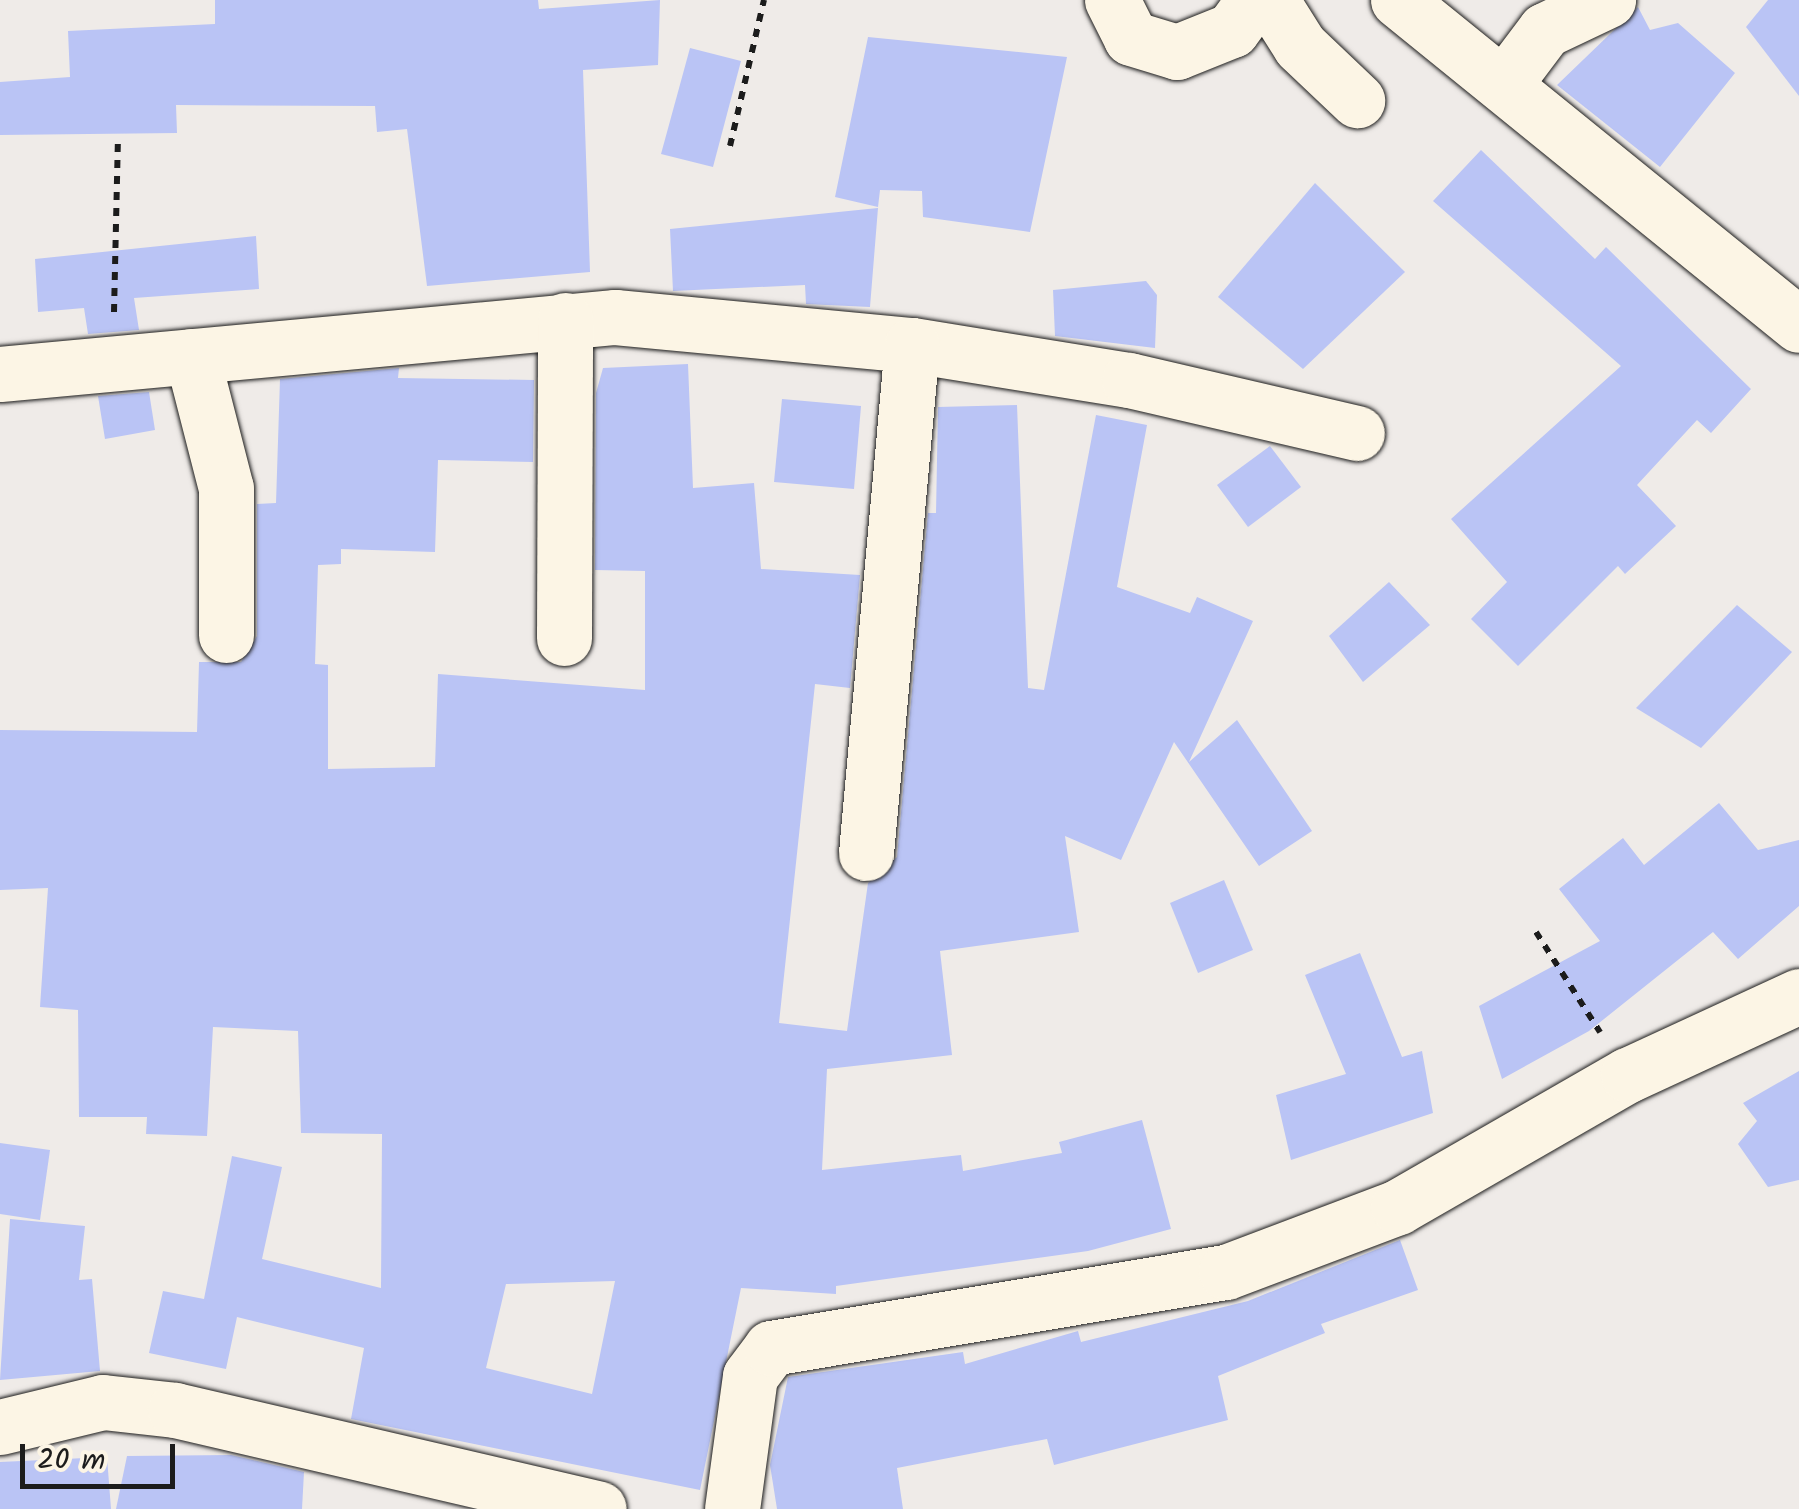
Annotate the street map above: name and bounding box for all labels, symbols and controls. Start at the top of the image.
scale bar [25,1424,180,1486]
text: 20 m [37,1437,105,1485]

